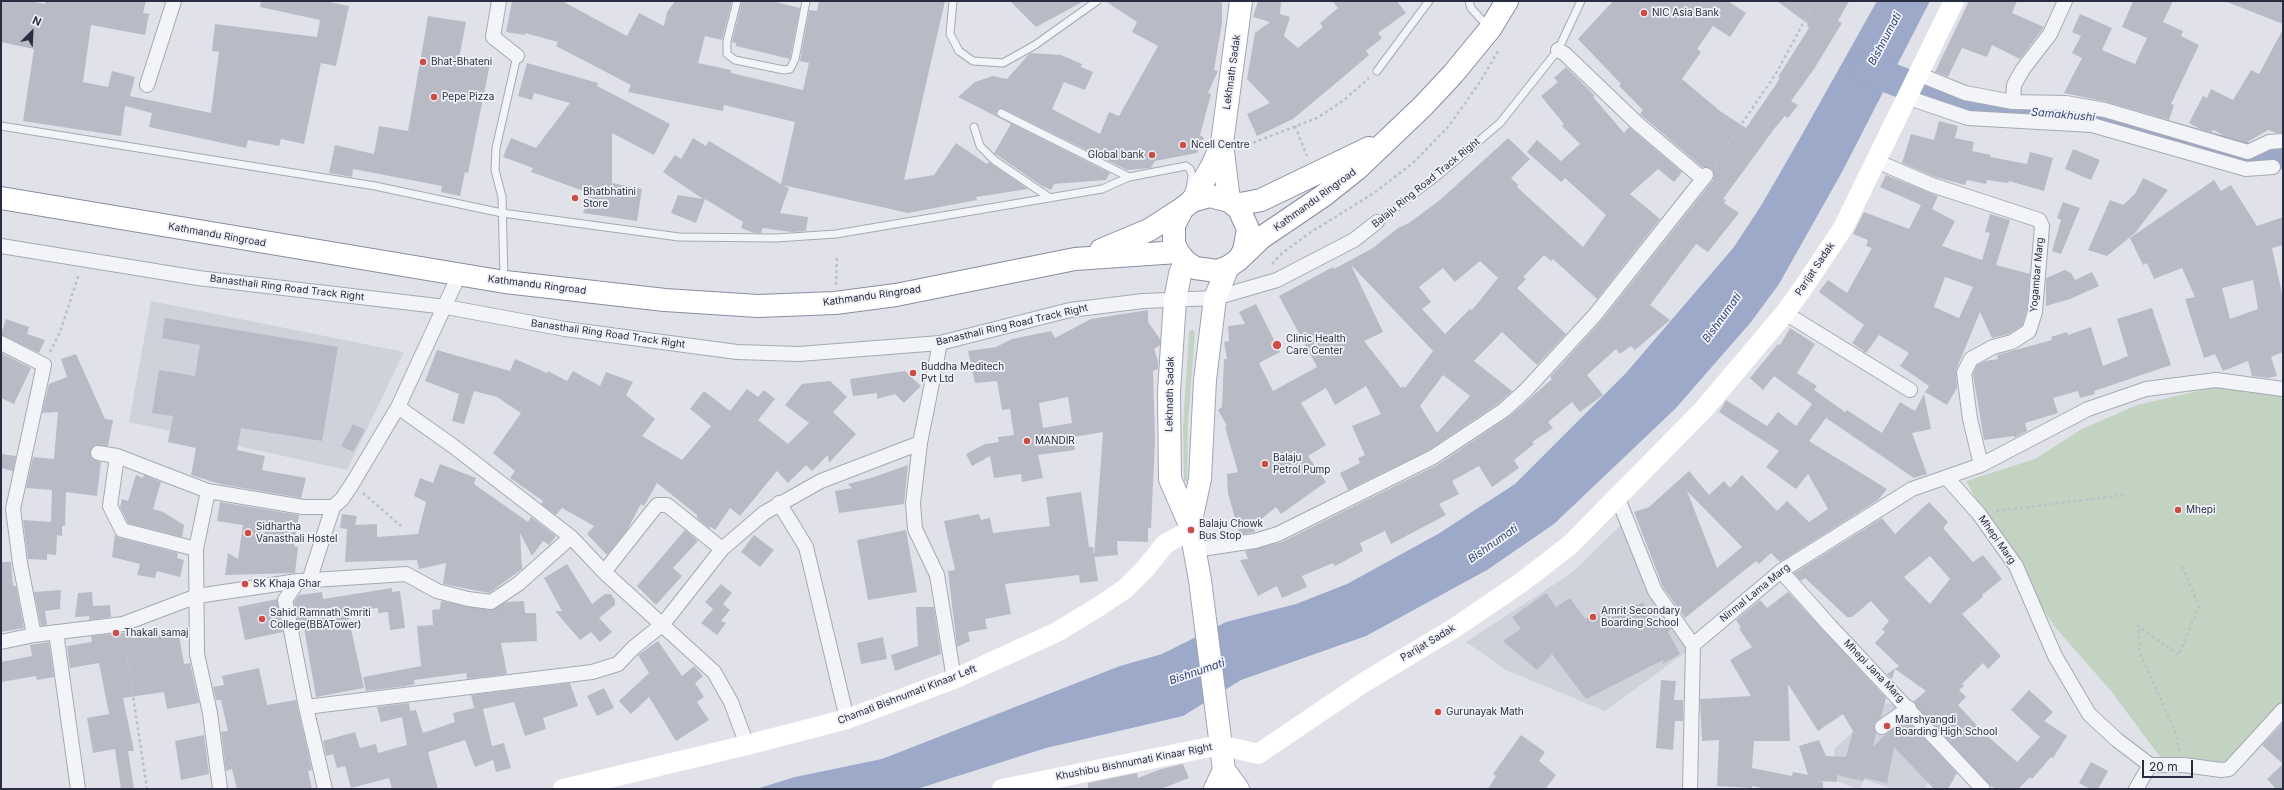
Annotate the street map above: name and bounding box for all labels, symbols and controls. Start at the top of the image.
place label: NIC Asia Bank [1652,7,1719,19]
marker: NIC Asia Bank [1639,8,1649,18]
water label: Bishnumati [1866,10,1904,68]
north arrow [12,12,52,52]
text: N [30,13,44,29]
street label: Lekhnath Sadak [1221,34,1243,110]
place label: Bhat-Bhateni [431,56,492,68]
marker: Bhat-Bhateni [418,57,428,67]
place label: Pepe Pizza [442,91,494,103]
marker: Pepe Pizza [429,92,439,102]
water label: Samakhushi [2030,106,2096,124]
street label: Balaju Ring Road Track Right [1370,136,1482,230]
place label: Ncell Centre [1191,139,1249,151]
marker: Ncell Centre [1178,140,1188,150]
place label: Global bank [1088,149,1144,161]
marker: Global bank [1147,150,1157,160]
street label: Kathmandu Ringroad [1271,166,1359,234]
place label: Bhatbhatini Store [583,186,636,210]
marker: Bhatbhatini Store [570,193,580,203]
street label: Kathmandu Ringroad [167,220,267,250]
street label: Yogambar Marg [2028,237,2046,313]
street label: Parijat Sadak [1793,240,1837,298]
street label: Banasthali Ring Road Track Right [209,273,365,303]
street label: Kathmandu Ringroad [487,273,587,297]
street label: Kathmandu Ringroad [822,283,922,309]
water label: Bishnumati [1700,291,1744,345]
street label: Banasthali Ring Road Track Right [935,302,1089,348]
street label: Banasthali Ring Road Track Right [530,317,686,351]
place label: Clinic Health Care Center [1286,333,1346,356]
marker: Clinic Health Care Center [1271,339,1283,351]
street label: Lekhnath Sadak [1163,356,1177,432]
place label: Buddha Meditech Pvt Ltd [921,361,1004,384]
marker: Buddha Meditech Pvt Ltd [908,368,918,378]
place label: MANDIR [1035,435,1075,447]
marker: MANDIR [1022,436,1032,446]
place label: Balaju Petrol Pump [1273,452,1330,476]
marker: Balaju Petrol Pump [1260,459,1270,469]
place label: Mhepi [2186,504,2215,516]
marker: Mhepi [2173,505,2183,515]
street label: Mhepi Marg [1976,513,2018,567]
place label: Balaju Chowk Bus Stop [1199,518,1263,542]
place label: Sidhartha Vanasthali Hostel [256,521,337,544]
water label: Bishnumati [1466,522,1520,566]
marker: Balaju Chowk Bus Stop [1186,525,1196,535]
marker: Sidhartha Vanasthali Hostel [243,528,253,538]
street label: Nirmal Lama Marg [1718,561,1792,625]
place label: SK Khaja Ghar [253,578,321,590]
marker: SK Khaja Ghar [240,579,250,589]
place label: Amrit Secondary Boarding School [1601,605,1680,628]
place label: Sahid Ramnath Smriti College(BBATower) [270,607,371,630]
marker: Amrit Secondary Boarding School [1588,612,1598,622]
marker: Sahid Ramnath Smriti College(BBATower) [257,614,267,624]
street label: Parijat Sadak [1398,622,1458,664]
place label: Thakali samaj [124,627,188,639]
marker: Thakali samaj [111,628,121,638]
street label: Mhepi Jana Marg [1841,637,1907,705]
water label: Bishnumati [1168,656,1226,688]
street label: Chamati Bishnumati Kinaar Left [836,663,978,727]
place label: Gurunayak Math [1446,706,1524,718]
marker: Gurunayak Math [1433,707,1443,717]
place label: Marshyangdi Boarding High School [1895,714,1997,738]
marker: Marshyangdi Boarding High School [1882,721,1892,731]
street label: Khushibu Bishnumati Kinaar Right [1055,741,1213,783]
scale bar [2144,752,2195,778]
text: 20 m [2149,759,2178,774]

